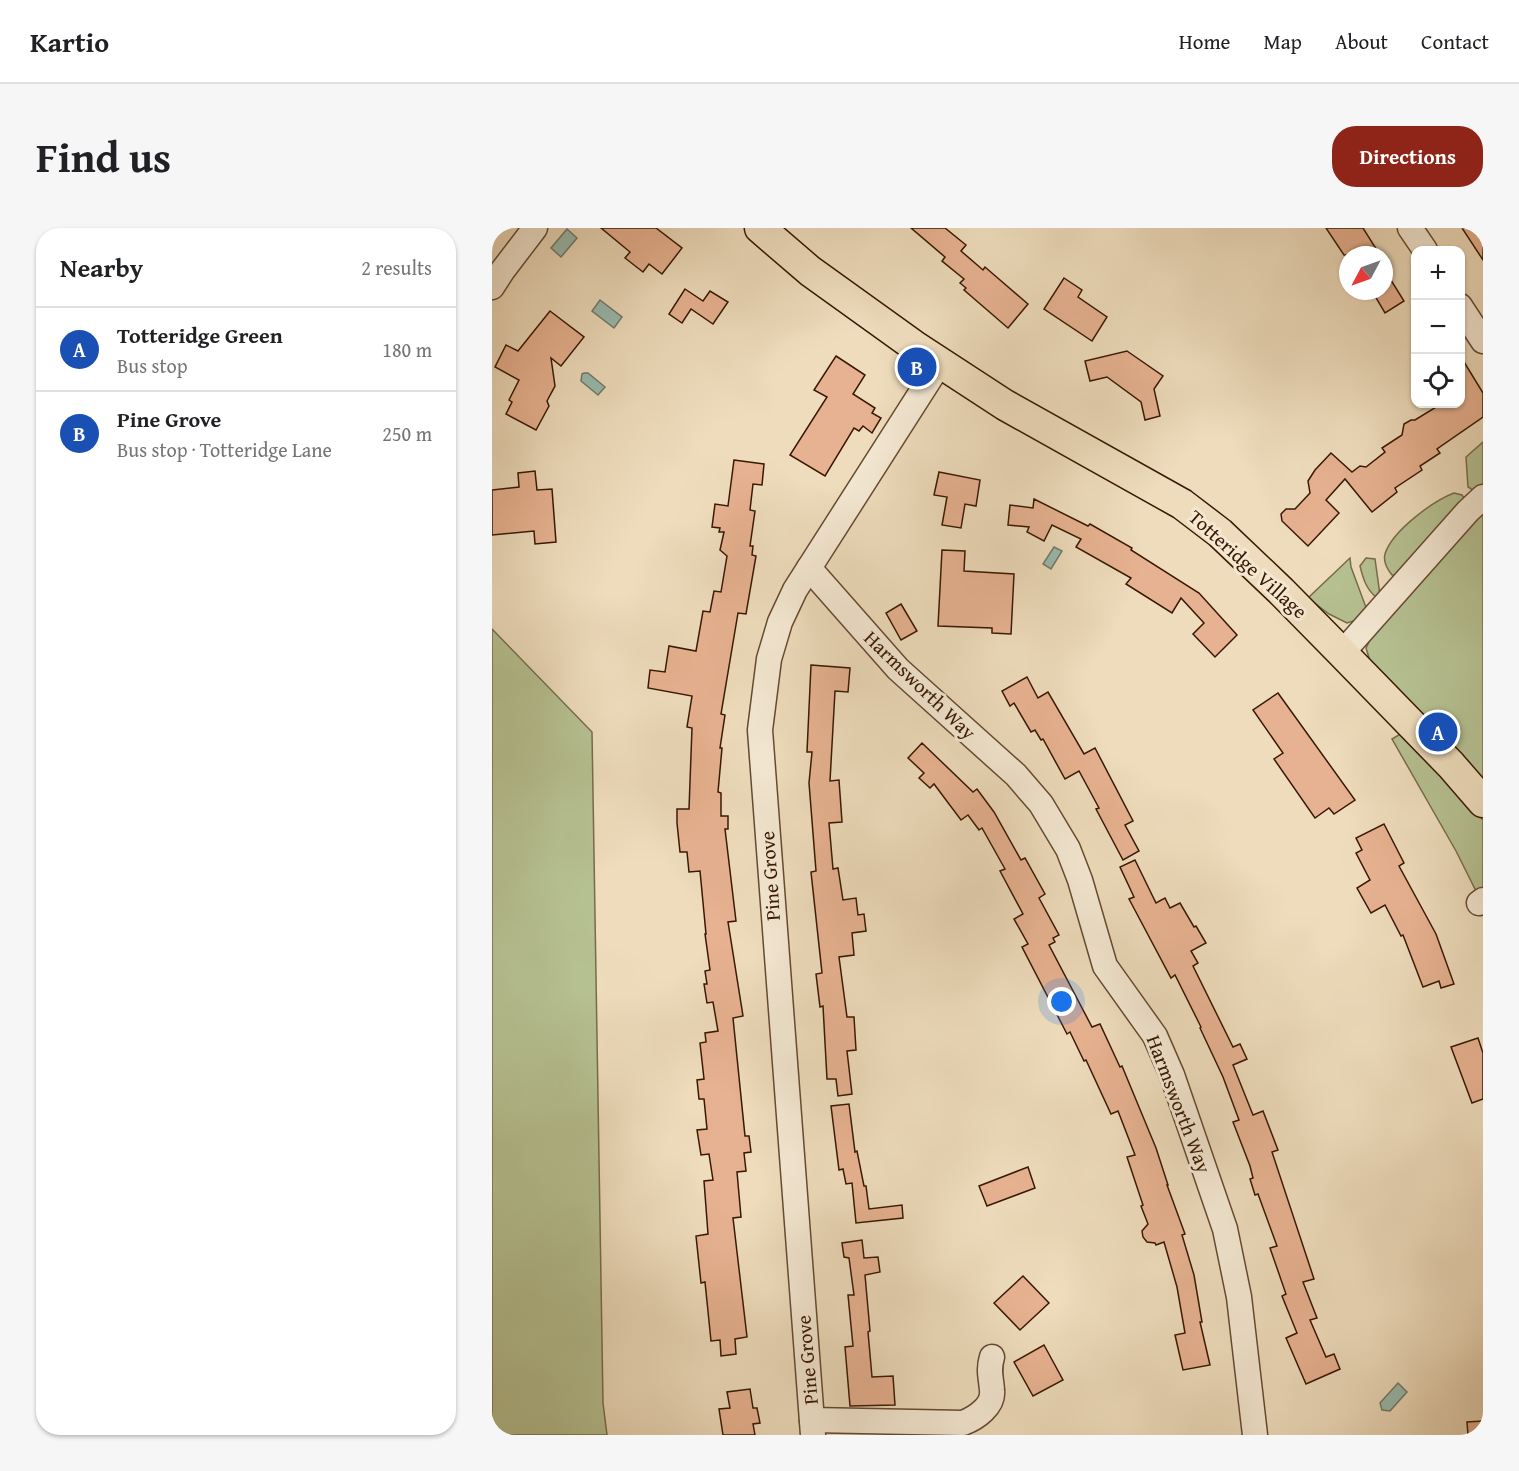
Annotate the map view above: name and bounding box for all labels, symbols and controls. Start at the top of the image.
text: Kartio [30,21,109,62]
text: Home [1179,26,1230,57]
text: Map [1263,26,1302,57]
text: About [1335,26,1388,57]
text: Contact [1421,26,1489,57]
text: Find us [36,126,171,187]
button: Directions [1332,126,1483,187]
north arrow [1339,246,1393,300]
map controls [1411,246,1465,408]
button: + [1411,246,1465,300]
text: Nearby [60,248,143,287]
text: 2 results [361,253,432,282]
button: − [1411,300,1465,354]
text: Totteridge Green [117,319,283,351]
text: A [73,335,86,364]
text: 180 m [382,335,432,364]
pin: B [898,344,936,390]
text: Bus stop [117,351,188,380]
button: locate [1411,354,1465,408]
text: Pine Grove [117,403,221,435]
text: B [73,419,86,448]
text: 250 m [382,419,432,448]
text: Bus stop · Totteridge Lane [117,435,332,464]
street label: Totteridge Village [1182,502,1314,625]
street label: Harmsworth Way [858,624,983,746]
pin: A [1418,710,1458,754]
street label: Pine Grove [752,830,787,922]
your location [1047,987,1076,1016]
street label: Harmsworth Way [1140,1031,1219,1177]
street label: Pine Grove [788,1314,825,1406]

